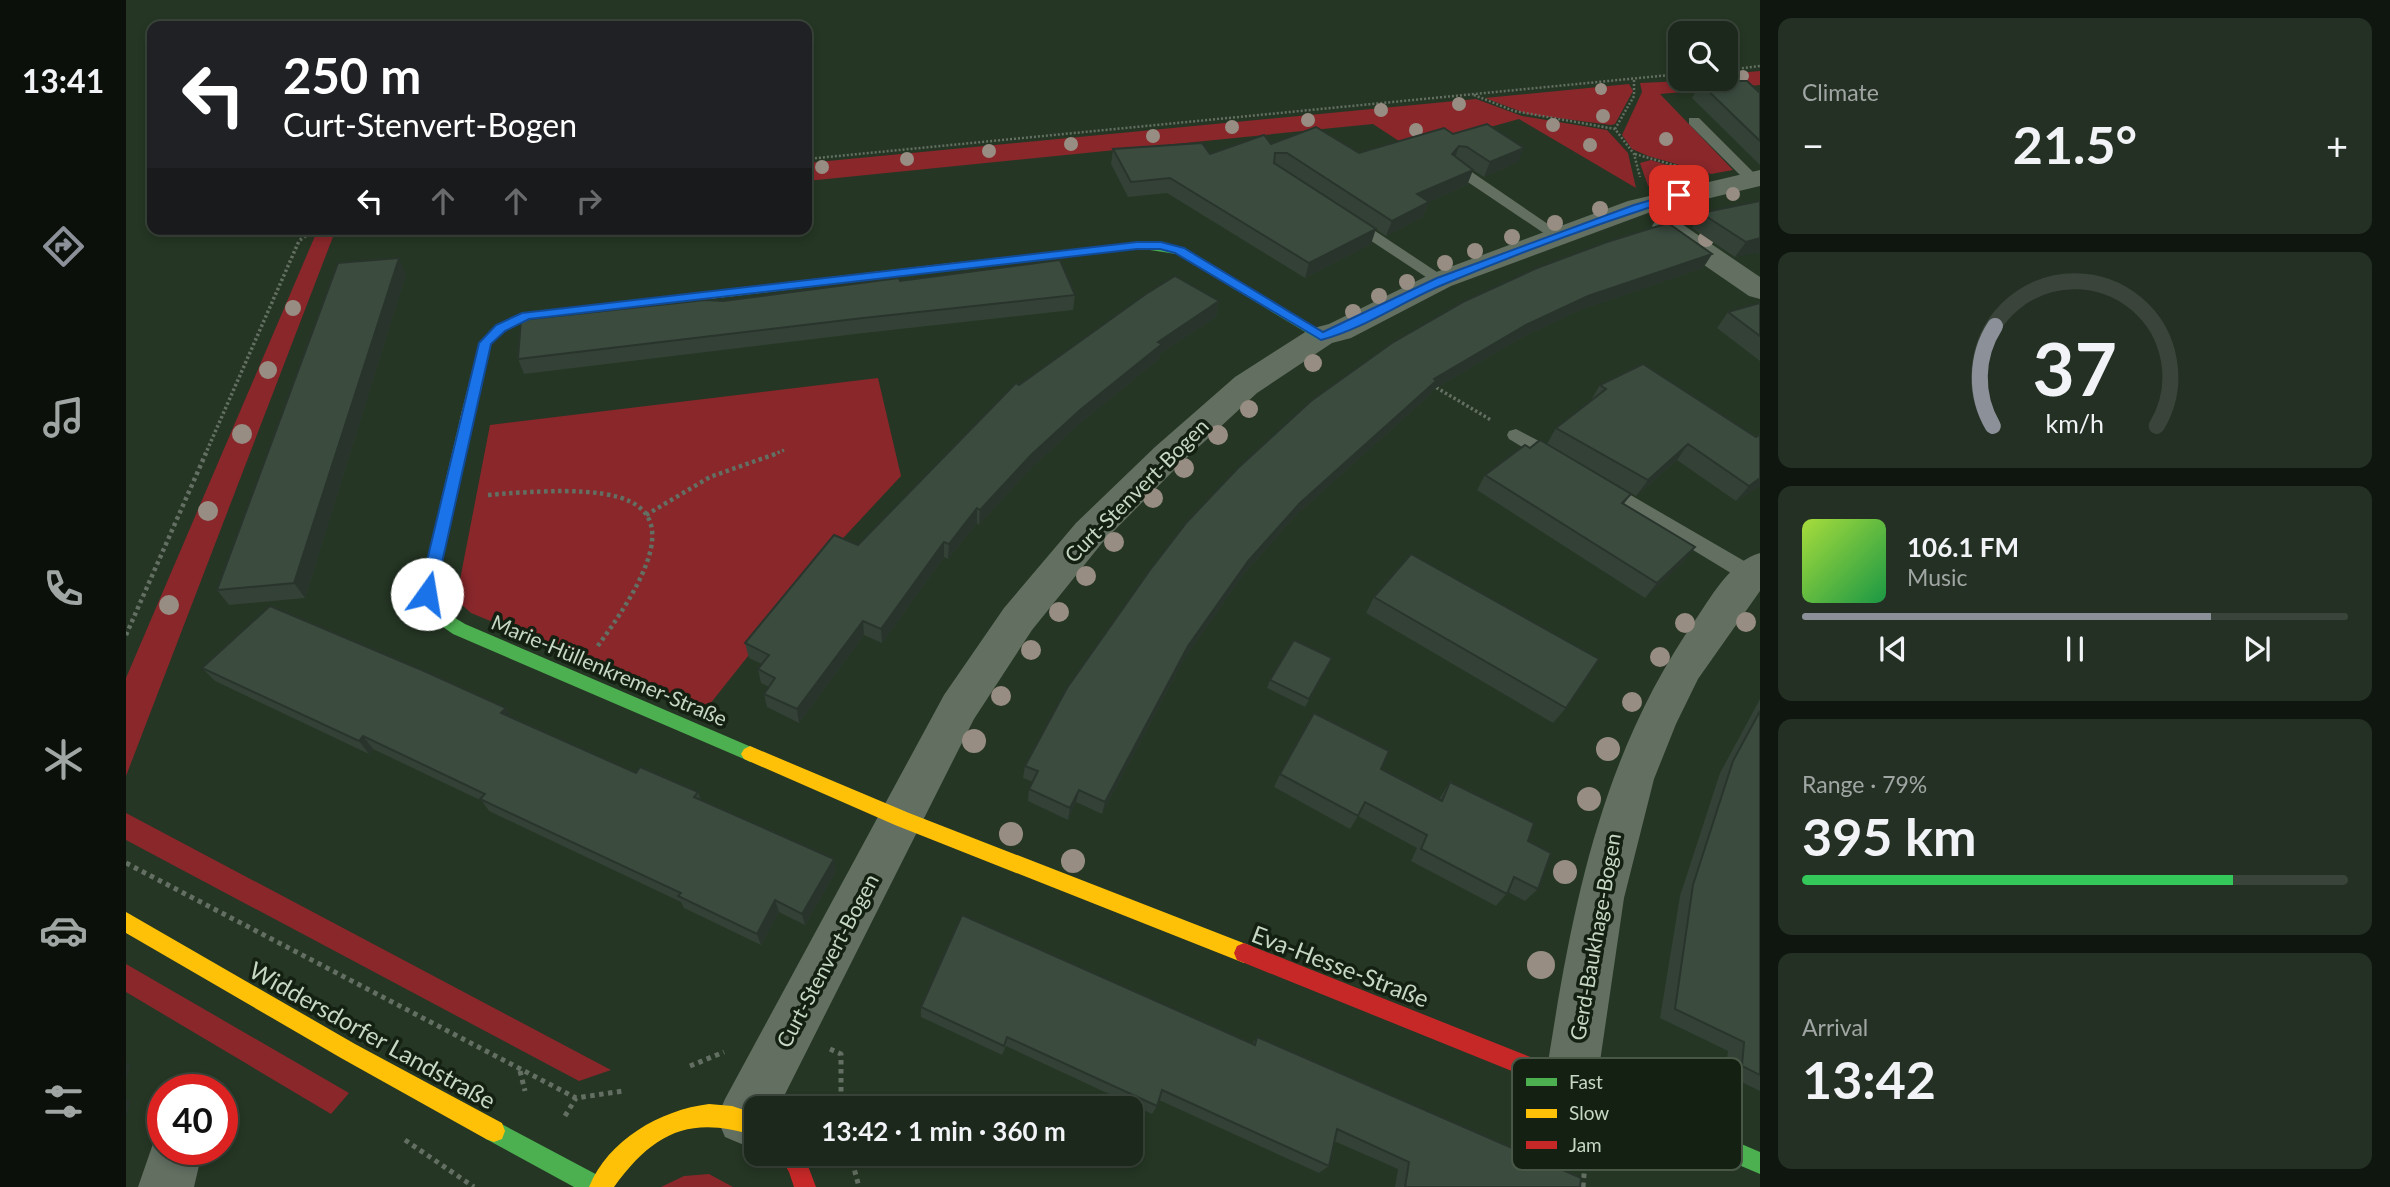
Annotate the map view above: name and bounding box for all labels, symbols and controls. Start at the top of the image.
map controls [1668,21,1738,91]
button: search [1668,21,1738,91]
text: 250 m [283,46,421,104]
icon: left [168,49,259,140]
text: 13:41 [22,61,104,100]
text: Climate [1802,78,1879,106]
text: Curt-Stenvert-Bogen [283,105,577,144]
text: 21.5° [2013,113,2137,175]
text: − [1802,122,1824,168]
text: + [2326,122,2348,168]
pin [1649,165,1709,225]
icon: arrive [1660,176,1698,214]
icon: left [351,182,389,220]
icon: ahead [424,182,462,220]
icon: ahead [497,182,535,220]
icon: right [570,182,608,220]
icon: directions [39,222,88,271]
text: 37 [2033,324,2117,412]
icon: music [39,393,88,442]
text: km/h [2046,407,2104,437]
street label: Curt-Stenvert-Bogen [1059,413,1213,567]
text: 106.1 FM [1907,531,2019,563]
position arrow [390,557,464,631]
text: Music [1907,563,1967,591]
icon: phone [39,564,88,613]
street label: Marie-Hüllenkremer-Straße [488,609,731,731]
icon: previous [1874,630,1912,668]
icon: pause [2056,630,2094,668]
icon: next [2238,630,2276,668]
icon: climate [39,735,88,784]
text: Range · 79% [1802,770,1927,798]
text: 395 km [1802,805,1976,867]
street label: Gerd-Baukhage-Bogen [1564,831,1625,1042]
street label: Curt-Stenvert-Bogen [770,869,883,1051]
icon: car [39,906,88,955]
street label: Eva-Hesse-Straße [1248,918,1433,1013]
street label: Widdersdorfer Landstraße [245,955,501,1115]
text: Arrival [1802,1013,1868,1041]
text: 13:42 [1802,1048,1936,1110]
legend [1512,1058,1742,1170]
text: Fast [1569,1070,1603,1093]
speed limit sign: 40 [147,1074,238,1165]
icon: filters [39,1077,88,1126]
text: Slow [1569,1101,1609,1124]
text: 13:42 · 1 min · 360 m [821,1115,1066,1147]
text: Jam [1569,1133,1602,1156]

